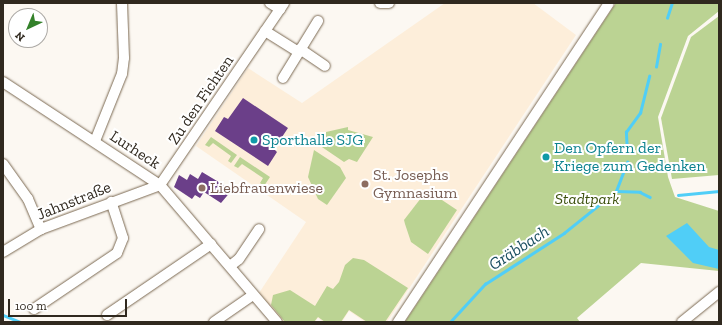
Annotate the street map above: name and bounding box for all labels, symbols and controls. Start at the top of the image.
north arrow [8,8,48,48]
text: N [12,29,28,44]
street label: Zu den Fichten [164,52,238,148]
street label: Lurheck [106,127,164,173]
place label: Sporthalle SJG [262,130,363,150]
marker: Sporthalle SJG [249,135,259,145]
place label: Den Opfern der Kriege zum Gedenken [554,138,706,176]
marker: Den Opfern der Kriege zum Gedenken [541,152,551,162]
place label: St. Josephs Gymnasium [373,165,457,203]
street label: Jahnstraße [34,177,114,225]
place label: Liebfrauenwiese [210,178,323,198]
marker: St. Josephs Gymnasium [360,179,370,189]
marker: Liebfrauenwiese [197,183,207,193]
park label: Stadtpark [555,189,619,209]
water label: Gräbbach [485,221,553,275]
scale bar [10,291,129,317]
text: 100 m [15,299,47,313]

